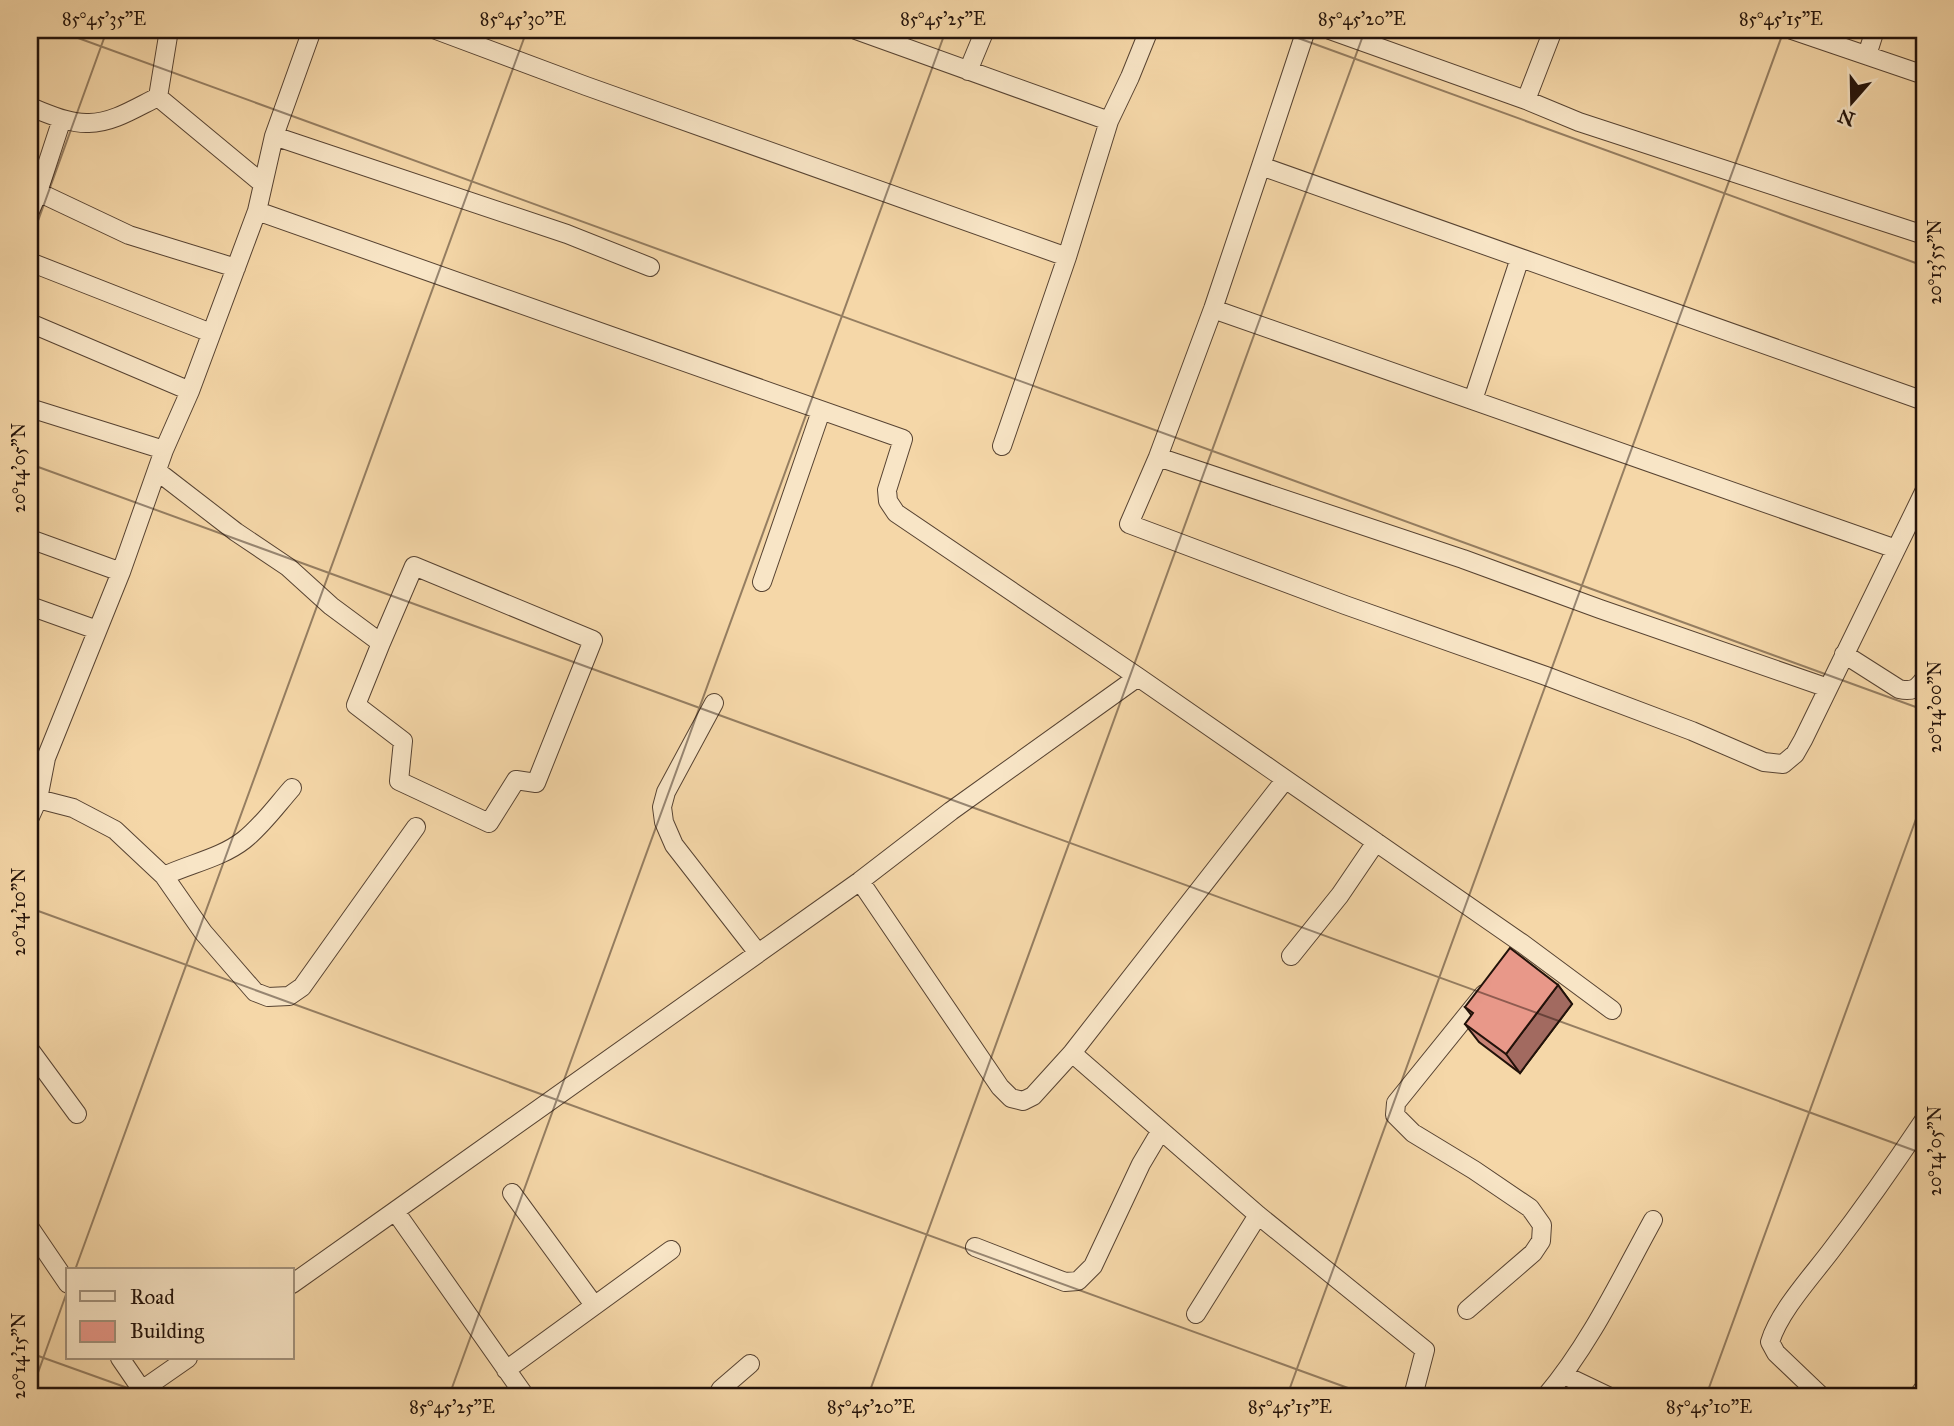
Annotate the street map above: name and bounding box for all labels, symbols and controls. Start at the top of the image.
text: 85°45'35"E [62,8,146,30]
text: 85°45'30"E [480,8,566,30]
text: 85°45'25"E [900,8,986,30]
text: 85°45'20"E [1318,8,1406,30]
text: 85°45'15"E [1739,8,1823,30]
north arrow [1818,66,1888,136]
text: N [1835,104,1858,131]
text: 20°13'55"N [1924,219,1946,305]
text: 20°14'05"N [8,423,30,513]
text: 20°14'00"N [1924,661,1946,753]
text: 20°14'10"N [8,868,30,956]
text: 20°14'05"N [1924,1106,1946,1196]
legend [66,1268,294,1360]
text: Road [130,1284,175,1310]
text: 20°14'15"N [8,1313,30,1399]
text: Building [130,1318,204,1344]
text: 85°45'25"E [409,1396,495,1418]
text: 85°45'20"E [827,1396,915,1418]
text: 85°45'15"E [1248,1396,1332,1418]
text: 85°45'10"E [1666,1396,1752,1418]

